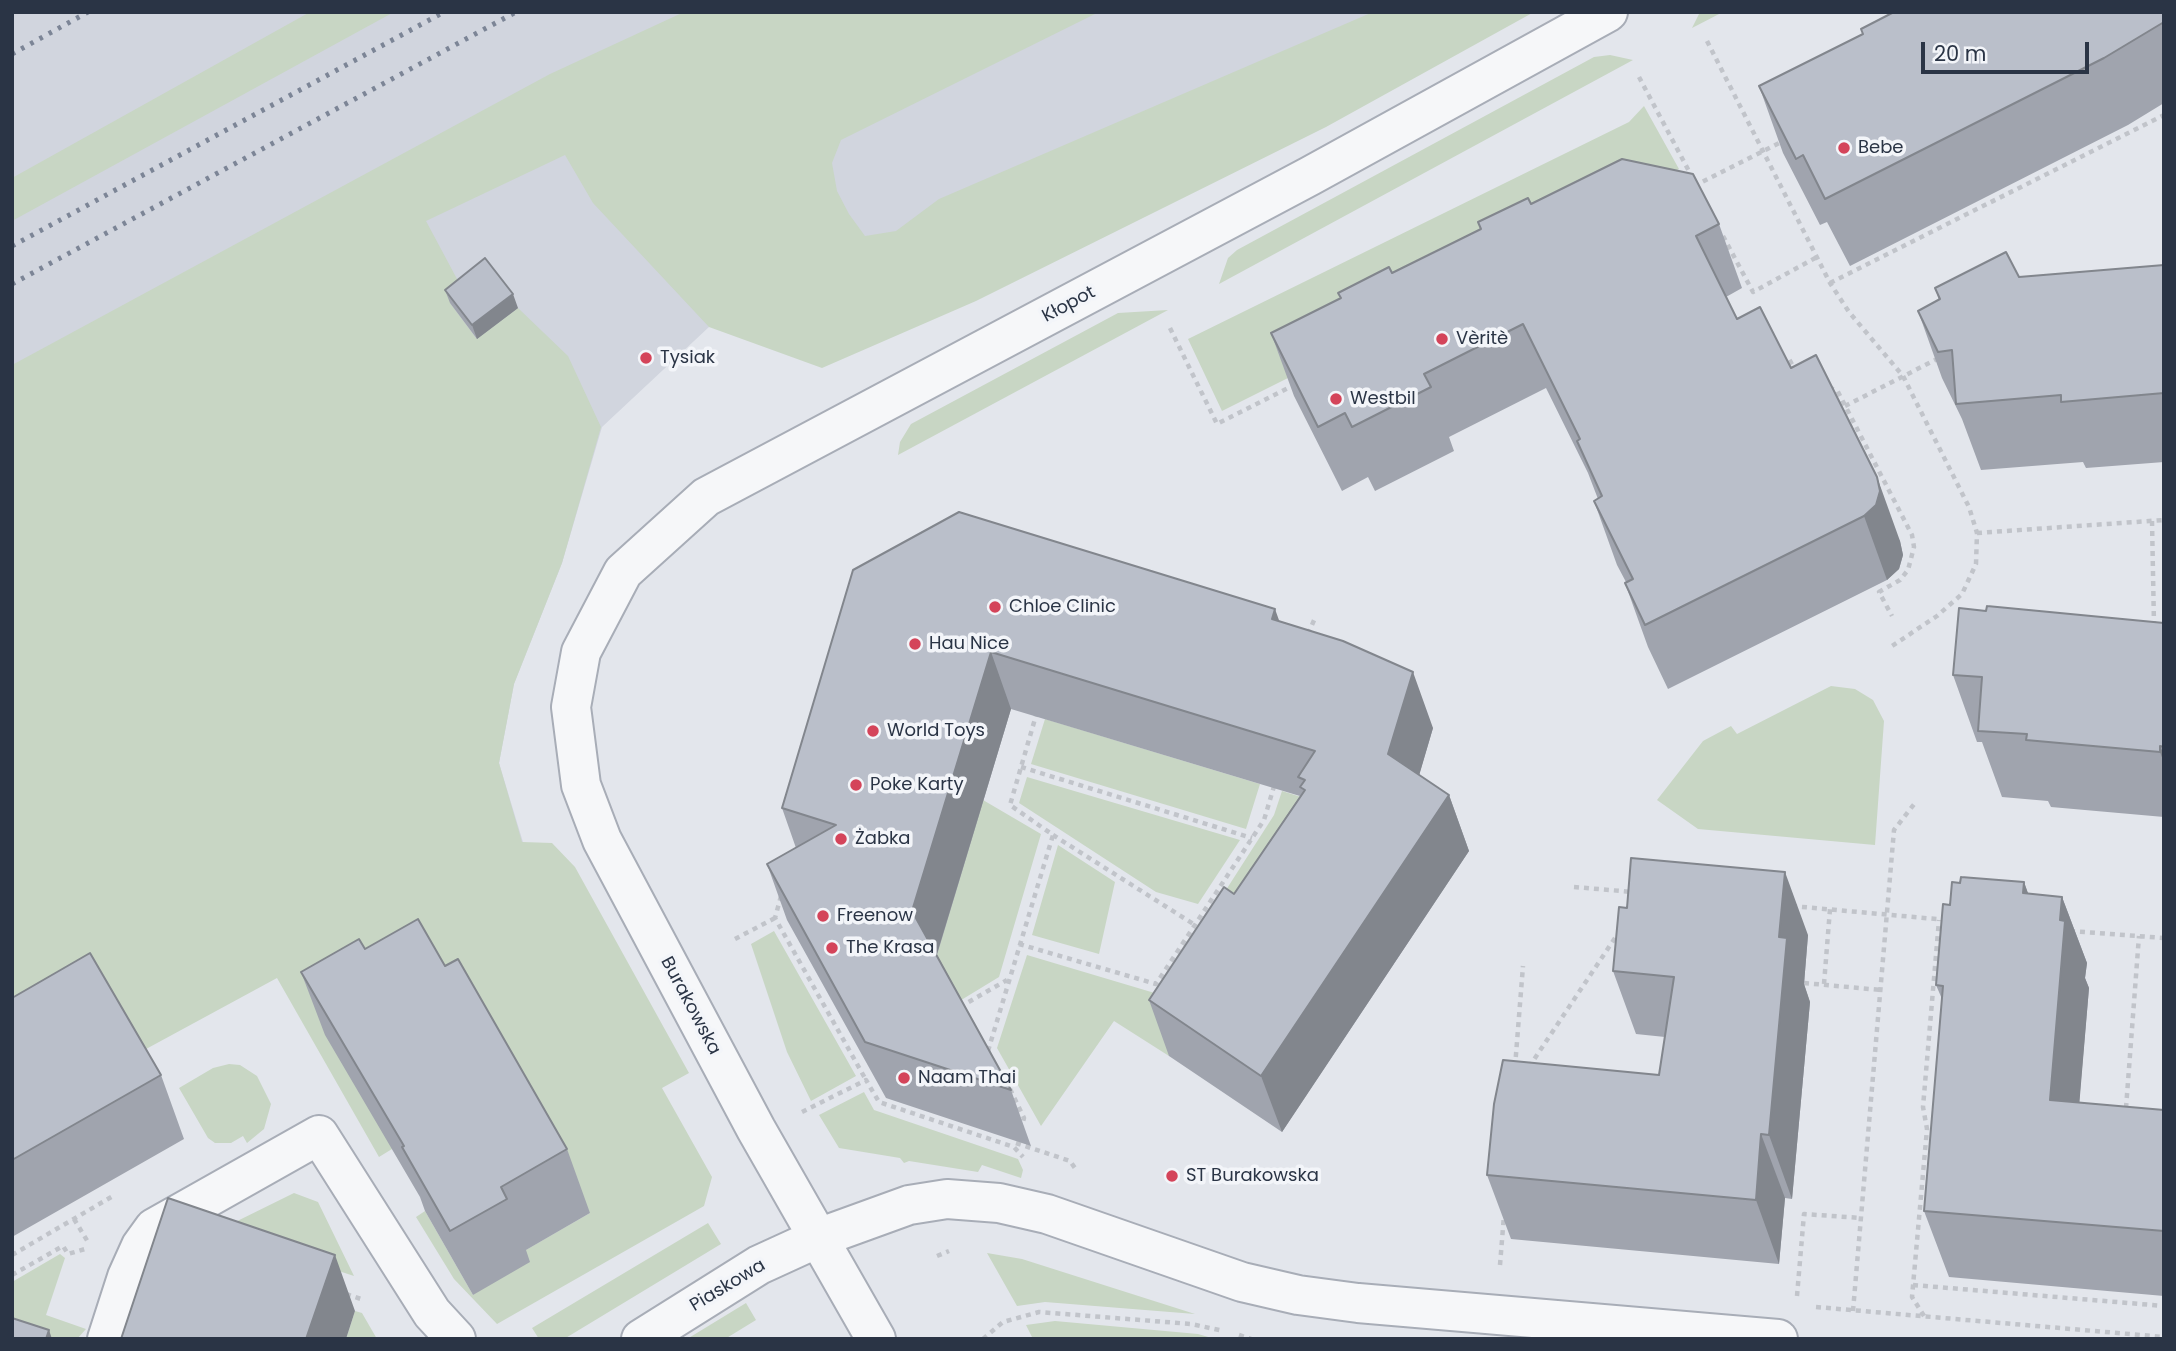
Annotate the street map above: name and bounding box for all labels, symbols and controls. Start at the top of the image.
scale bar [1924,28,2092,72]
text: 20 m [1934,39,1987,68]
place label: Bebe [1858,137,1904,159]
marker: Bebe [1836,140,1852,156]
street label: Kłopot [1039,282,1099,328]
place label: Vèritè [1456,328,1508,350]
marker: Vèritè [1434,331,1450,347]
place label: Tysiak [660,347,715,369]
marker: Tysiak [638,350,654,366]
place label: Westbil [1350,388,1416,410]
marker: Westbil [1328,391,1344,407]
place label: Chloe Clinic [1009,596,1116,618]
marker: Chloe Clinic [987,599,1003,615]
place label: Hau Nice [929,633,1009,655]
marker: Hau Nice [907,636,923,652]
place label: World Toys [887,720,985,742]
marker: World Toys [865,723,881,739]
place label: Poke Karty [870,774,964,796]
marker: Poke Karty [848,777,864,793]
place label: Żabka [855,828,911,850]
marker: Żabka [833,831,849,847]
place label: Freenow [837,905,913,927]
marker: Freenow [815,908,831,924]
place label: The Krasa [846,937,934,959]
marker: The Krasa [824,940,840,956]
street label: Burakowska [655,953,725,1059]
place label: Naam Thai [918,1067,1016,1089]
marker: Naam Thai [896,1070,912,1086]
place label: ST Burakowska [1186,1165,1319,1187]
marker: ST Burakowska [1164,1168,1180,1184]
street label: Piaskowa [686,1255,770,1317]

